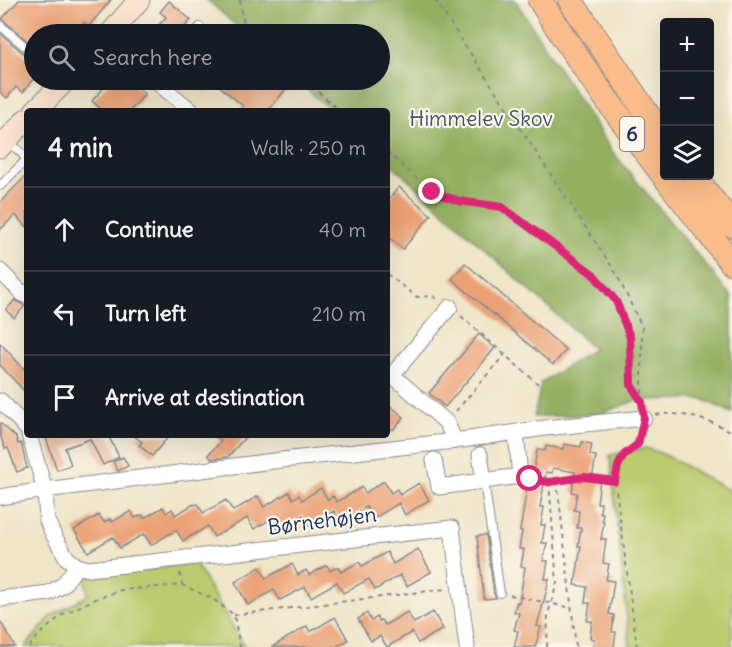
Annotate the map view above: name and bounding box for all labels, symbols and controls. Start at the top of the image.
map controls [660,18,714,180]
button: + [660,18,714,72]
search box [24,24,390,90]
icon: search [45,41,78,74]
text: Search here [93,43,212,71]
button: − [660,72,714,126]
park label: Himmelev Skov [409,105,553,132]
road number: 6 [620,117,644,151]
button: layers [660,126,714,180]
text: 4 min [48,131,113,164]
text: Walk · 250 m [251,135,366,160]
route end [418,178,444,204]
icon: ahead [48,213,81,246]
text: Continue [105,215,194,243]
text: 40 m [319,217,366,242]
icon: left [48,297,81,330]
text: Turn left [105,299,186,327]
text: 210 m [312,301,366,326]
icon: arrive [48,381,81,414]
text: Arrive at destination [105,383,305,411]
route start [516,465,542,491]
street label: Børnehøjen [266,500,378,541]

